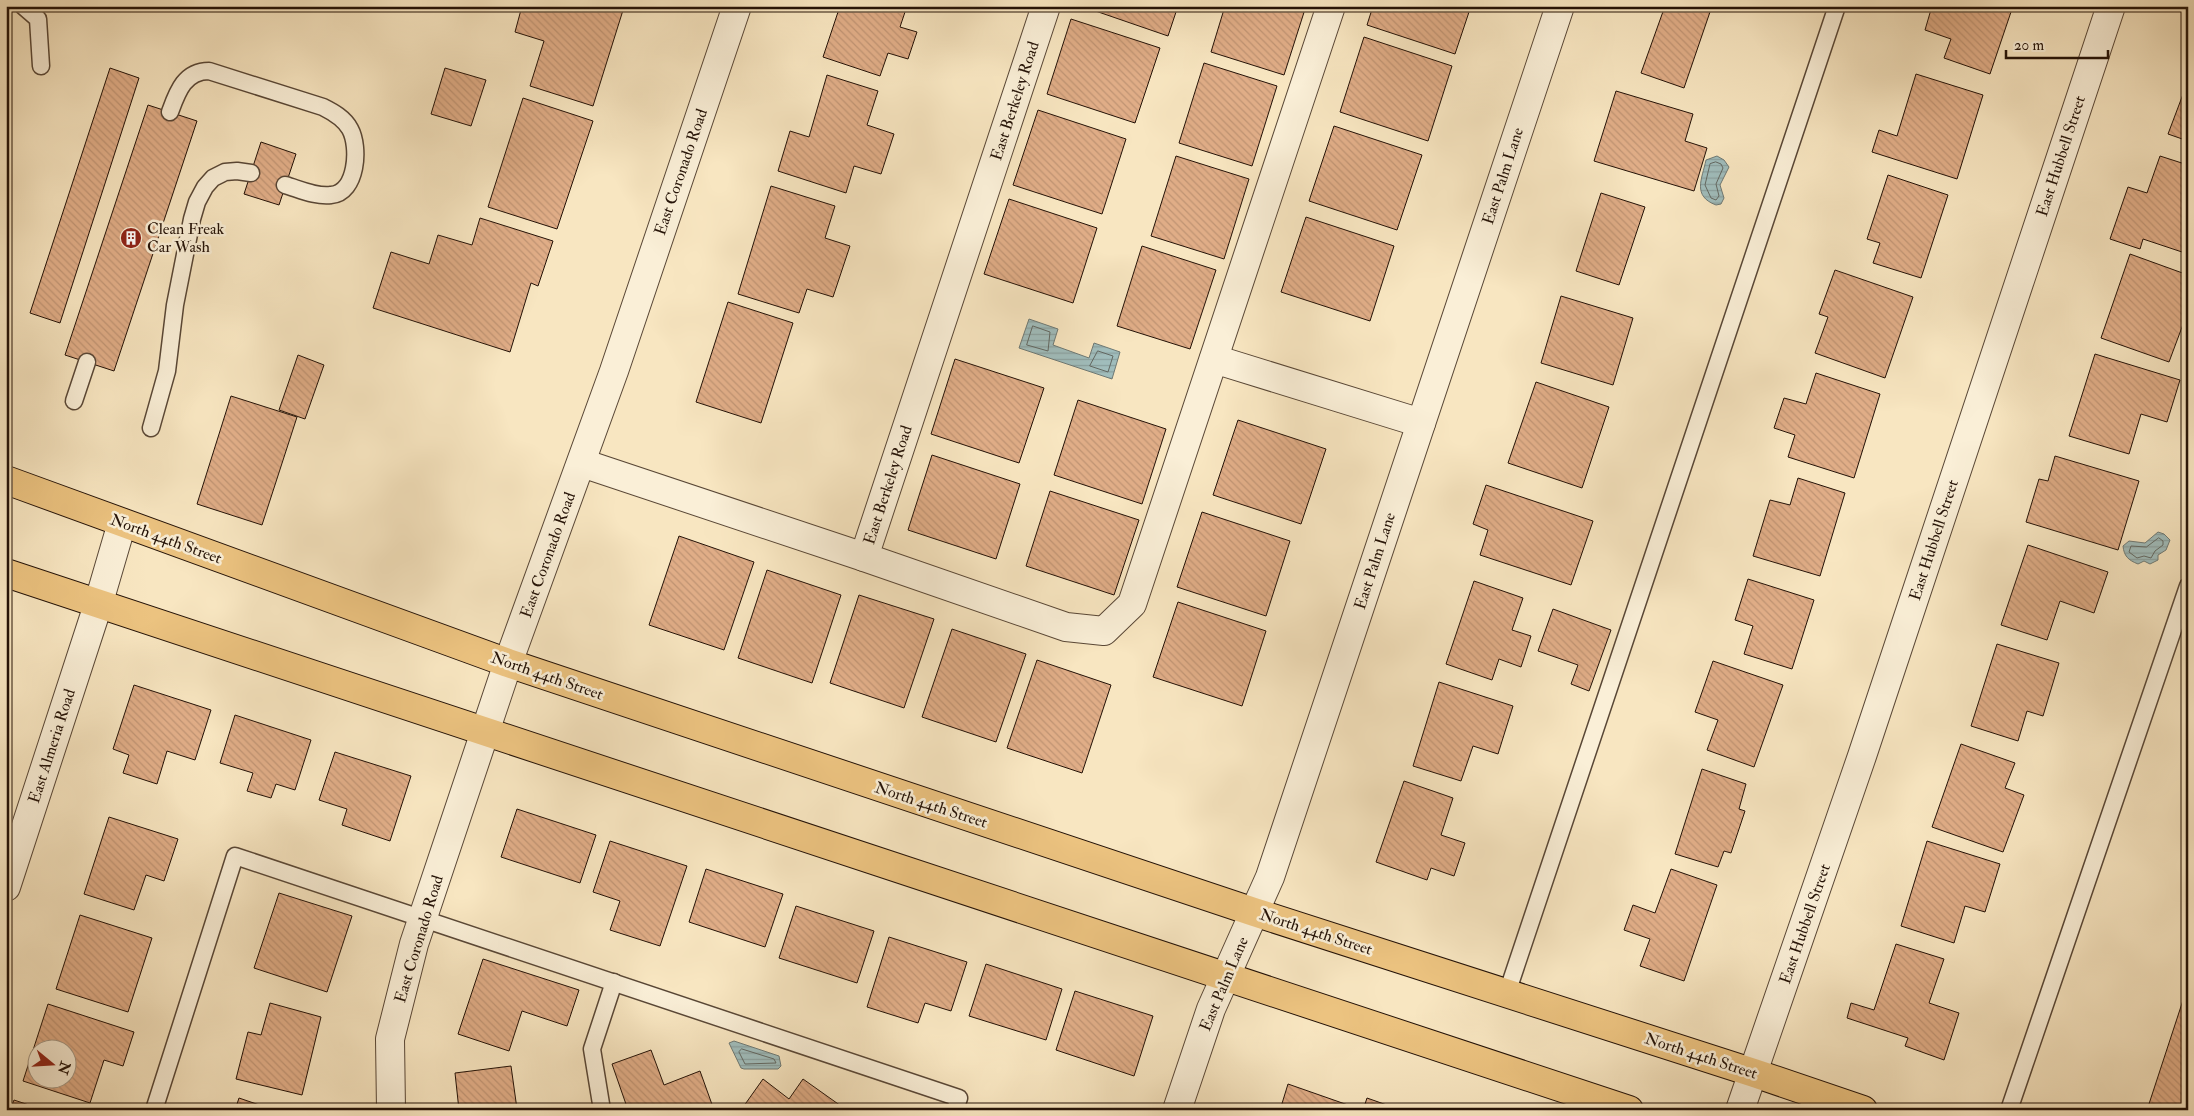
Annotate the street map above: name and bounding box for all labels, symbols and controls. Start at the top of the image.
scale bar [2006,28,2109,60]
text: 20 m [2014,36,2044,55]
street label: East Berkeley Road [986,39,1044,163]
street label: East Hubbell Street [2032,93,2090,219]
street label: East Coronado Road [650,106,712,238]
street label: East Palm Lane [1478,125,1528,227]
place label: Clean Freak Car Wash [147,219,224,257]
building icon: Clean Freak Car Wash [119,226,143,250]
street label: East Berkeley Road [859,423,917,547]
street label: East Hubbell Street [1905,477,1963,603]
street label: East Coronado Road [516,489,580,621]
street label: North 44th Street [107,510,225,568]
street label: East Palm Lane [1350,510,1400,612]
street label: North 44th Street [488,647,606,705]
street label: East Almeria Road [24,686,80,806]
street label: North 44th Street [872,777,990,833]
street label: East Hubbell Street [1775,861,1835,987]
street label: East Coronado Road [390,873,448,1005]
street label: North 44th Street [1257,904,1375,960]
street label: East Palm Lane [1195,933,1253,1034]
street label: North 44th Street [1642,1028,1760,1084]
north arrow [28,1038,78,1088]
text: N [54,1058,74,1077]

